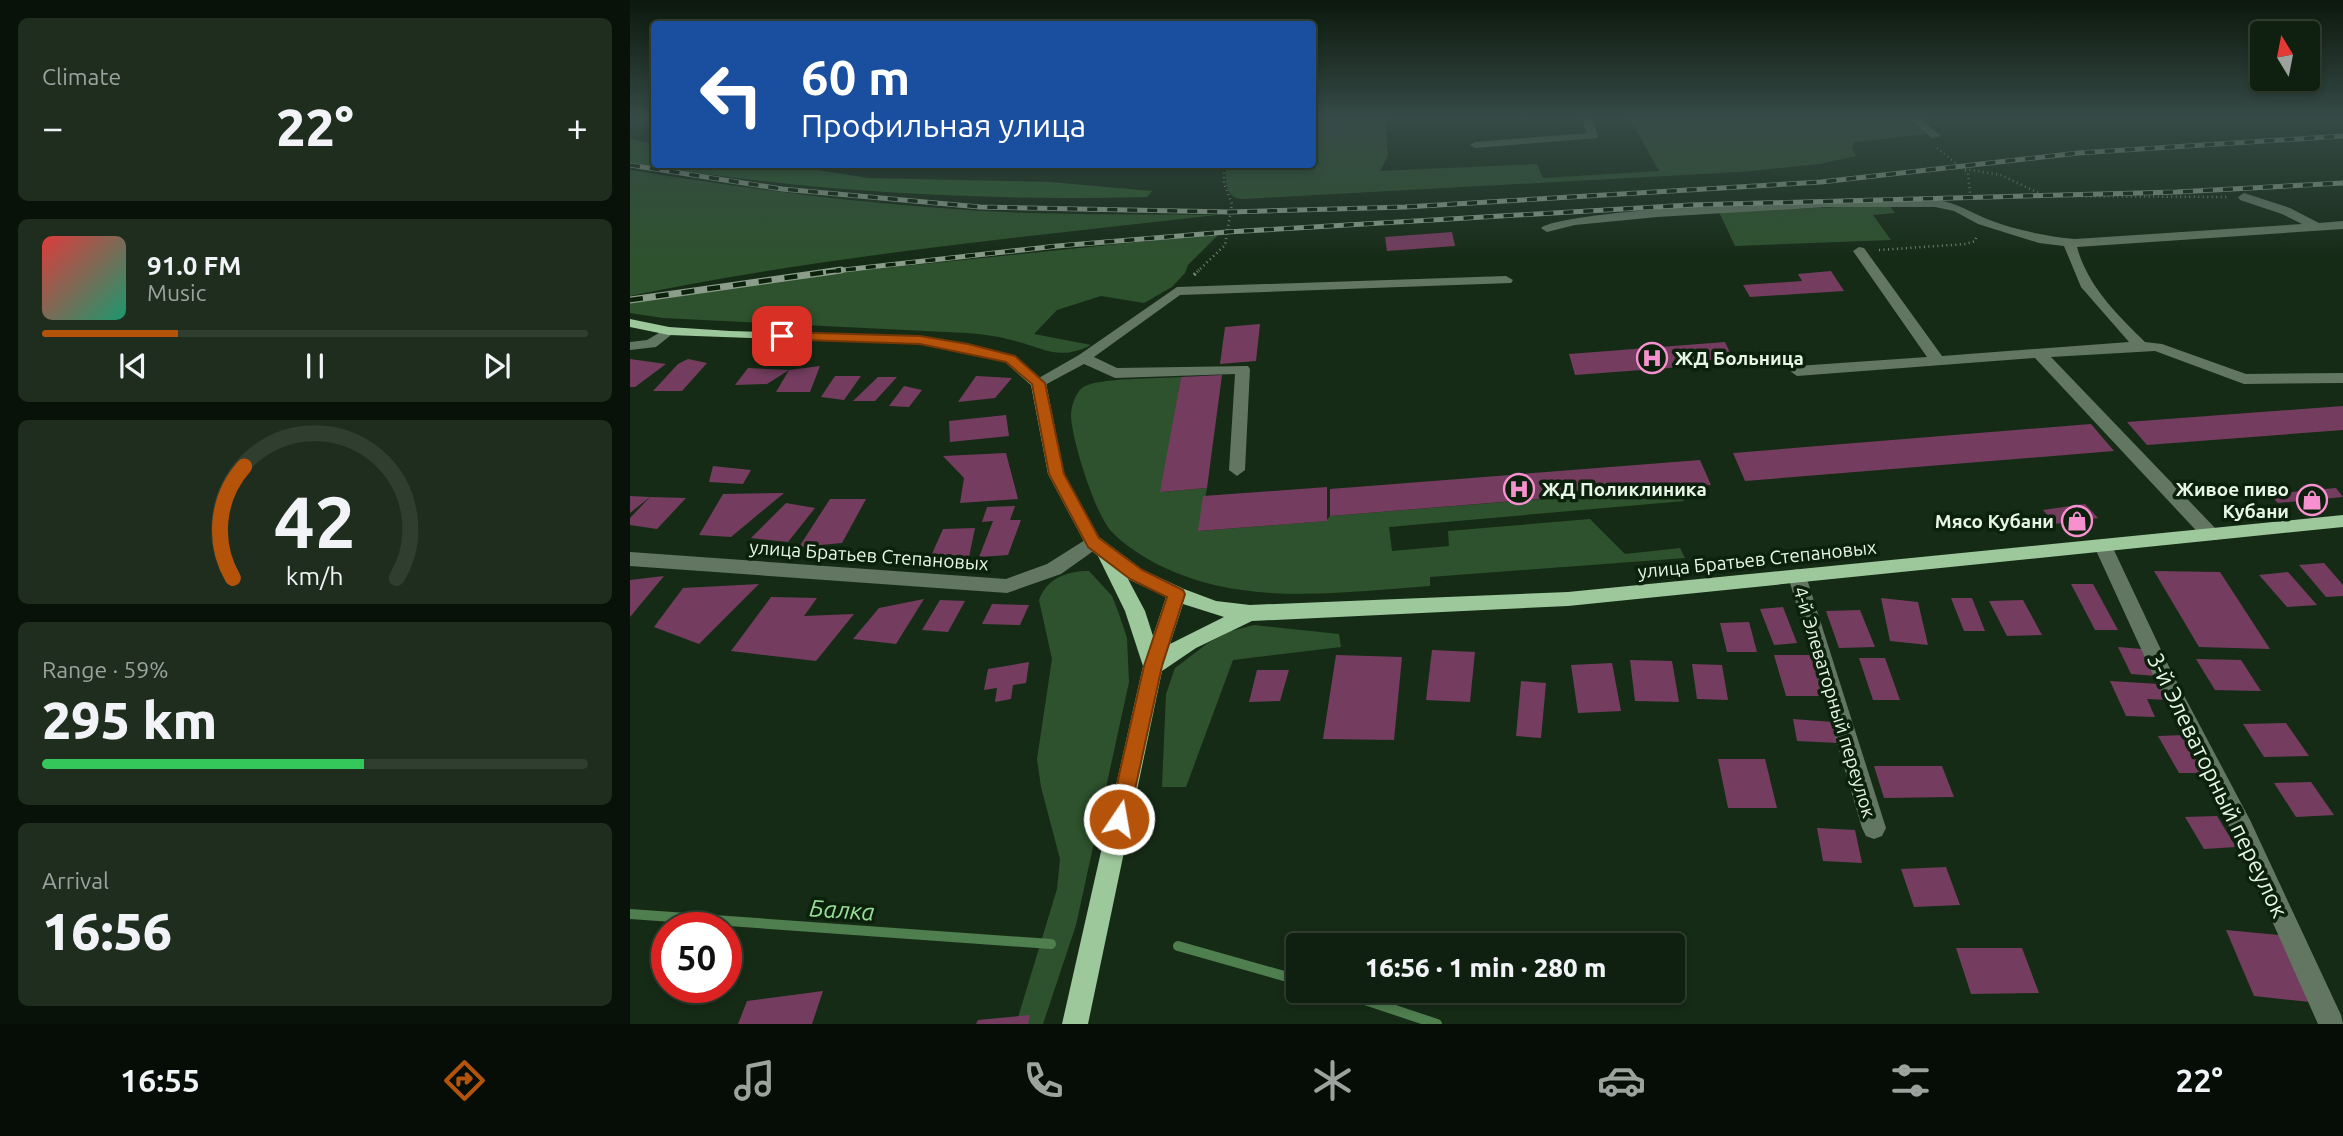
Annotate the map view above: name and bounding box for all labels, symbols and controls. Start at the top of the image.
north arrow [2250,21,2320,91]
map controls [2250,21,2320,91]
icon: left [686,49,777,140]
text: 60 m [801,49,910,104]
text: Climate [42,64,121,89]
text: 22° [276,98,354,156]
text: − [42,106,63,148]
text: + [567,106,588,148]
text: Профильная улица [801,107,1086,143]
text: 91.0 FM [147,251,241,280]
text: Music [147,280,206,305]
pin [752,306,812,366]
icon: arrive [763,317,801,355]
hospital icon: ЖД Больница [1635,341,1669,375]
icon: previous [114,347,152,385]
icon: pause [296,347,334,385]
icon: next [478,347,516,385]
place label: ЖД Больница [1675,347,1804,369]
hospital icon: ЖД Поликлиника [1502,472,1536,506]
place label: ЖД Поликлиника [1542,478,1707,500]
place label: Живое пиво Кубани [2176,478,2289,522]
text: 42 [274,480,356,562]
shop icon: Живое пиво Кубани [2295,483,2329,517]
shop icon: Мясо Кубани [2060,504,2094,538]
place label: Мясо Кубани [1935,510,2054,532]
street label: улица Братьев Степановых [1637,535,1878,582]
street label: улица Братьев Степановых [749,536,990,574]
text: km/h [286,562,344,590]
street label: 4-й Элеваторный переулок [1789,584,1881,820]
street label: 3-й Элеваторный переулок [2143,649,2293,921]
text: Range · 59% [42,657,169,682]
text: 295 km [42,691,217,749]
position arrow [1082,782,1156,856]
text: Arrival [42,868,109,893]
water label: Балка [808,894,876,926]
text: 16:56 [42,902,172,960]
speed limit sign: 50 [651,912,742,1003]
text: 16:56 · 1 min · 280 m [1365,953,1606,982]
icon: directions [440,1056,489,1105]
icon: music [730,1056,779,1105]
icon: phone [1019,1056,1068,1105]
icon: climate [1308,1056,1357,1105]
icon: car [1597,1056,1646,1105]
icon: filters [1886,1056,1935,1105]
text: 16:55 [120,1062,200,1098]
text: 22° [2175,1062,2223,1098]

